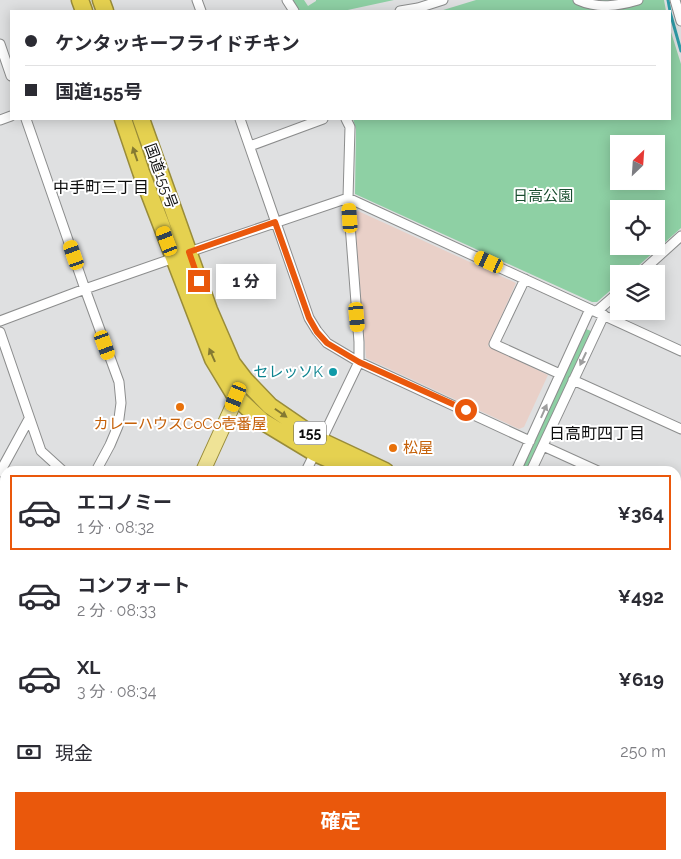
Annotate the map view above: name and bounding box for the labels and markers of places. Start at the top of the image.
place label: セレッソK [253,363,323,381]
marker: セレッソK [327,366,339,378]
marker: カレーハウスCoCo壱番屋 [174,401,186,413]
place label: カレーハウスCoCo壱番屋 [93,415,267,433]
place label: 松屋 [403,439,433,457]
marker: 松屋 [387,442,399,454]

